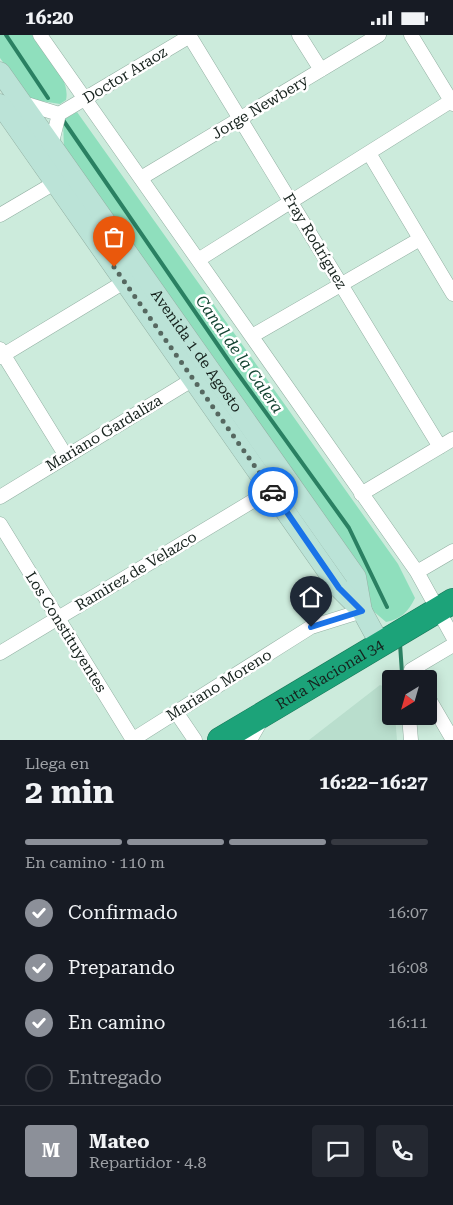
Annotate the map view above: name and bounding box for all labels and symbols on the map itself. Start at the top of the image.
street label: Doctor Araoz [80,43,170,107]
street label: Jorge Newbery [209,71,312,143]
street label: Fray Rodríguez [279,190,351,292]
pin [93,216,135,267]
street label: Avenida 1 de Agosto [147,286,246,416]
water label: Canal de la Calera [192,292,288,417]
street label: Mariano Gardaliza [43,391,165,475]
courier [248,467,298,517]
street label: Ramirez de Velazco [72,528,200,614]
street label: Los Constituyentes [22,568,110,696]
pin [290,576,332,627]
street label: Ruta Nacional 34 [273,635,388,713]
street label: Mariano Moreno [163,645,275,725]
north arrow [382,670,438,725]

